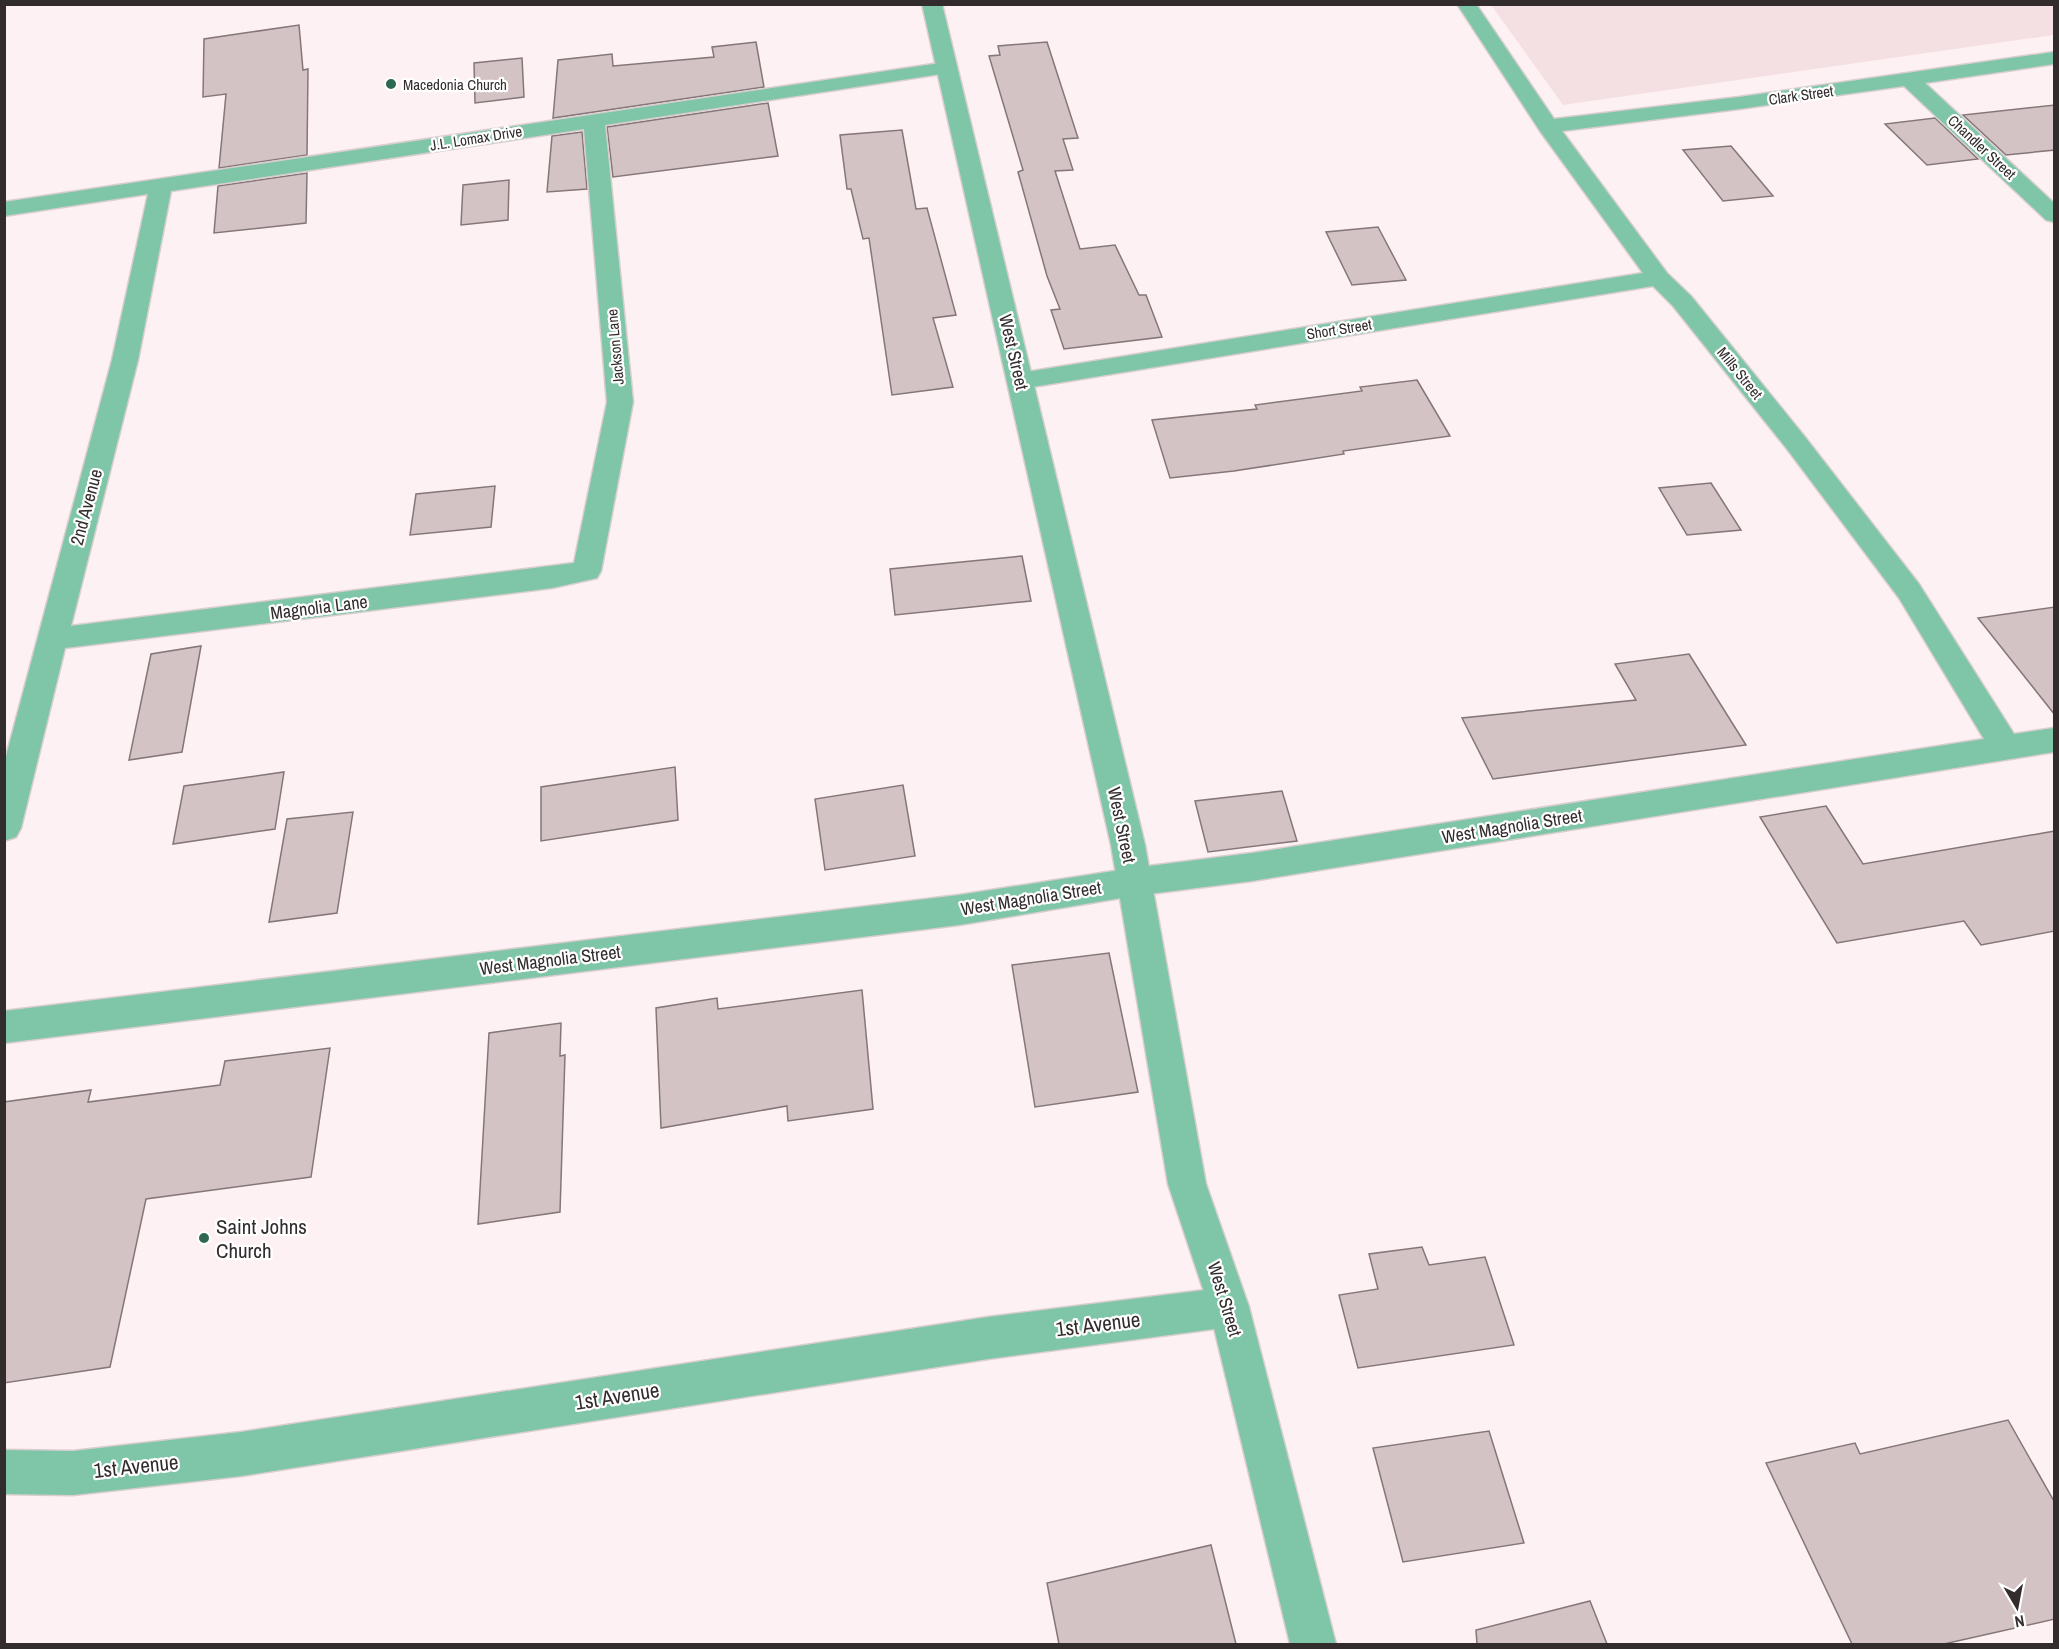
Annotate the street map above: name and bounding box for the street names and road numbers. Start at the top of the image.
street label: Clark Street [1767,80,1835,110]
street label: Chandler Street [1943,110,2021,184]
street label: J.L. Lomax Drive [428,120,524,156]
street label: Jackson Lane [601,308,629,386]
street label: West Street [993,312,1035,392]
street label: Short Street [1305,313,1374,345]
street label: Mills Street [1712,342,1768,404]
street label: 2nd Avenue [64,466,108,548]
street label: Magnolia Lane [269,589,369,625]
street label: West Street [1102,785,1142,865]
street label: West Magnolia Street [1440,803,1584,849]
street label: West Magnolia Street [959,875,1103,921]
street label: West Magnolia Street [478,939,622,981]
street label: West Street [1202,1259,1248,1339]
street label: 1st Avenue [1054,1304,1142,1344]
street label: 1st Avenue [573,1375,661,1417]
street label: 1st Avenue [92,1447,180,1485]

